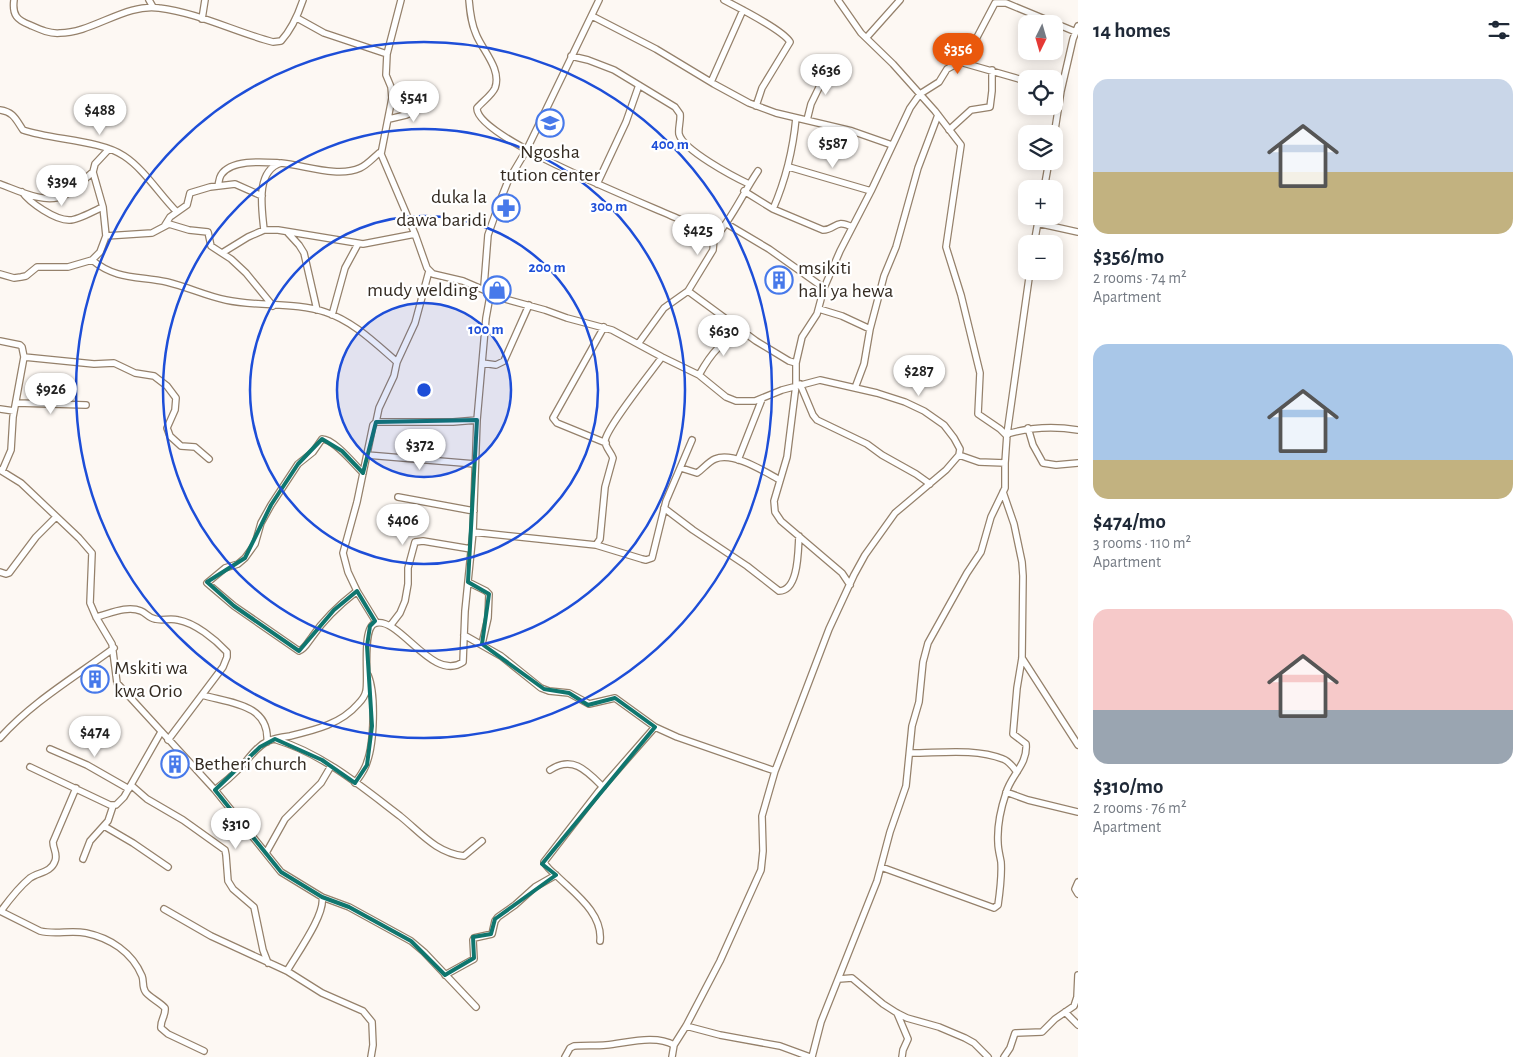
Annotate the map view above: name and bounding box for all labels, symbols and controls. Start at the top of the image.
north arrow [1018,15,1062,60]
map controls [1018,15,1063,280]
icon: filters [1485,16,1513,44]
text: 14 homes [1093,20,1171,41]
pin: $356 [928,32,988,75]
text: $356 [944,41,972,57]
pin: $636 [796,54,856,96]
text: $636 [811,62,841,78]
button: locate [1018,70,1063,115]
pin: $541 [384,80,444,123]
text: $541 [400,89,428,105]
pin: $488 [70,94,130,136]
text: $488 [84,102,116,118]
school or university icon: Ngosha tution center [535,108,565,138]
icon: home [1258,111,1348,201]
button: layers [1018,125,1063,170]
pin: $587 [803,126,863,169]
text: $587 [819,135,847,151]
text: 400 m [651,137,689,152]
place label: Ngosha tution center [500,142,601,185]
pin: $394 [32,164,92,207]
text: $394 [47,173,77,189]
button: + [1018,180,1063,225]
place label: duka la dawa baridi [396,187,487,230]
pharmacy icon: duka la dawa baridi [491,193,521,223]
text: 300 m [591,199,627,214]
pin: $425 [668,214,728,256]
text: $425 [683,222,713,238]
button: − [1018,235,1063,280]
text: $356/mo [1093,246,1164,267]
place label: msikiti hali ya hewa [798,258,894,301]
text: 200 m [528,260,566,275]
building icon: msikiti hali ya hewa [764,265,794,295]
text: 2 rooms · 74 m² [1093,270,1187,286]
shop icon: mudy welding [482,275,512,305]
place label: mudy welding [367,280,478,300]
text: Apartment [1093,289,1161,305]
pin: $630 [694,314,754,357]
text: 100 m [468,322,504,337]
text: $630 [709,323,739,339]
pin: $287 [889,354,949,397]
text: $287 [904,363,934,379]
pin: $926 [21,372,81,415]
icon: home [1258,376,1348,466]
text: $926 [36,381,66,397]
centre of rings [415,381,433,399]
pin: $372 [390,428,450,471]
text: $372 [406,437,434,453]
pin: $406 [373,504,433,546]
text: $474/mo [1093,511,1166,532]
text: $406 [387,512,419,528]
text: 3 rooms · 110 m² [1093,535,1191,551]
text: Apartment [1093,554,1161,570]
icon: home [1258,641,1348,731]
place label: Mskiti wa kwa Orio [114,658,188,701]
building icon: Mskiti wa kwa Orio [80,664,110,694]
pin: $474 [65,716,125,758]
text: $474 [80,724,110,740]
building icon: Betheri church [160,749,190,779]
place label: Betheri church [194,754,307,774]
text: $310/mo [1093,776,1163,797]
text: 2 rooms · 76 m² [1093,800,1187,816]
pin: $310 [206,808,266,850]
text: $310 [222,816,250,832]
text: Apartment [1093,819,1161,835]

